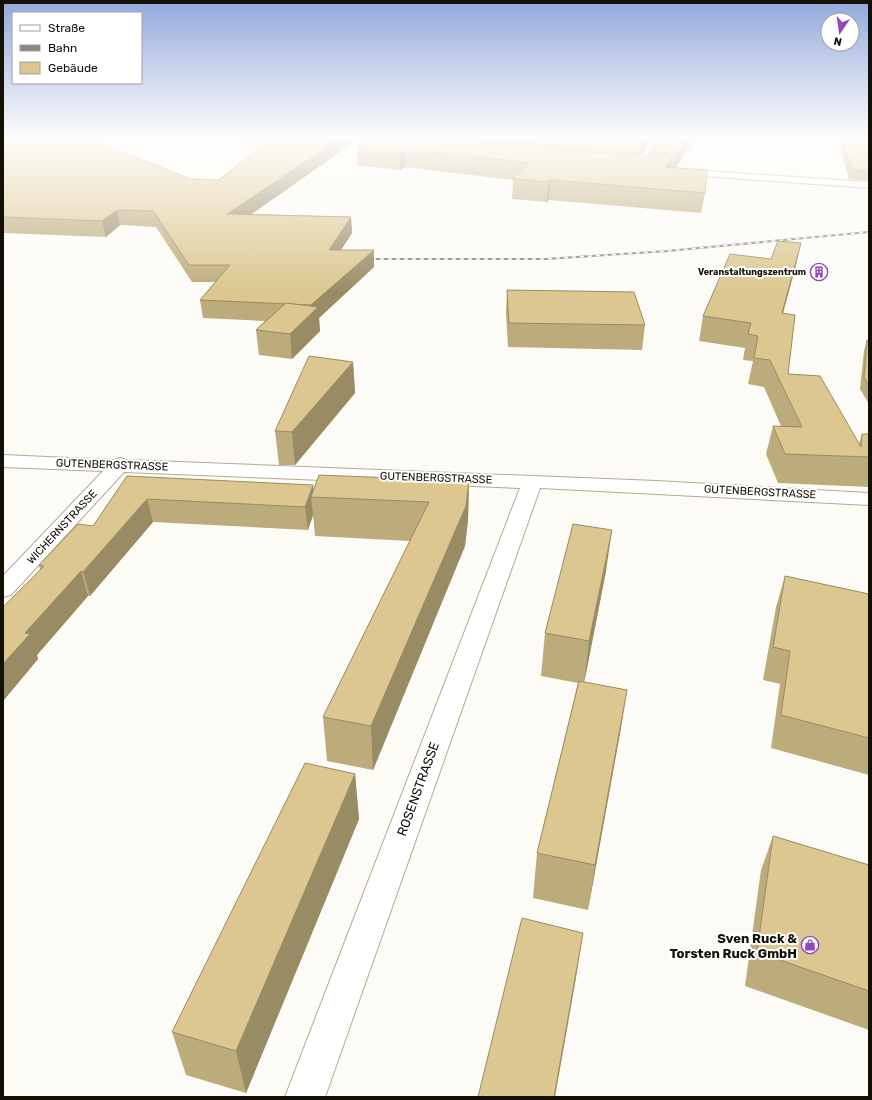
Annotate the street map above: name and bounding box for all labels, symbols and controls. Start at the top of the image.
legend [12,12,142,84]
north arrow [820,12,860,52]
text: Straße [48,21,85,35]
text: N [832,34,843,48]
text: Bahn [48,41,77,55]
text: Gebäude [48,61,98,75]
building icon: Veranstaltungszentrum [809,262,829,282]
place label: Veranstaltungszentrum [698,267,806,278]
street label: GUTENBERGSTRASSE [56,457,169,473]
street label: GUTENBERGSTRASSE [380,470,493,486]
street label: GUTENBERGSTRASSE [703,483,817,501]
street label: WICHERNSTRASSE [24,487,100,567]
street label: ROSENSTRASSE [394,740,442,838]
place label: Sven Ruck & Torsten Ruck GmbH [670,931,797,961]
shop icon: Sven Ruck & Torsten Ruck GmbH [800,935,820,955]

